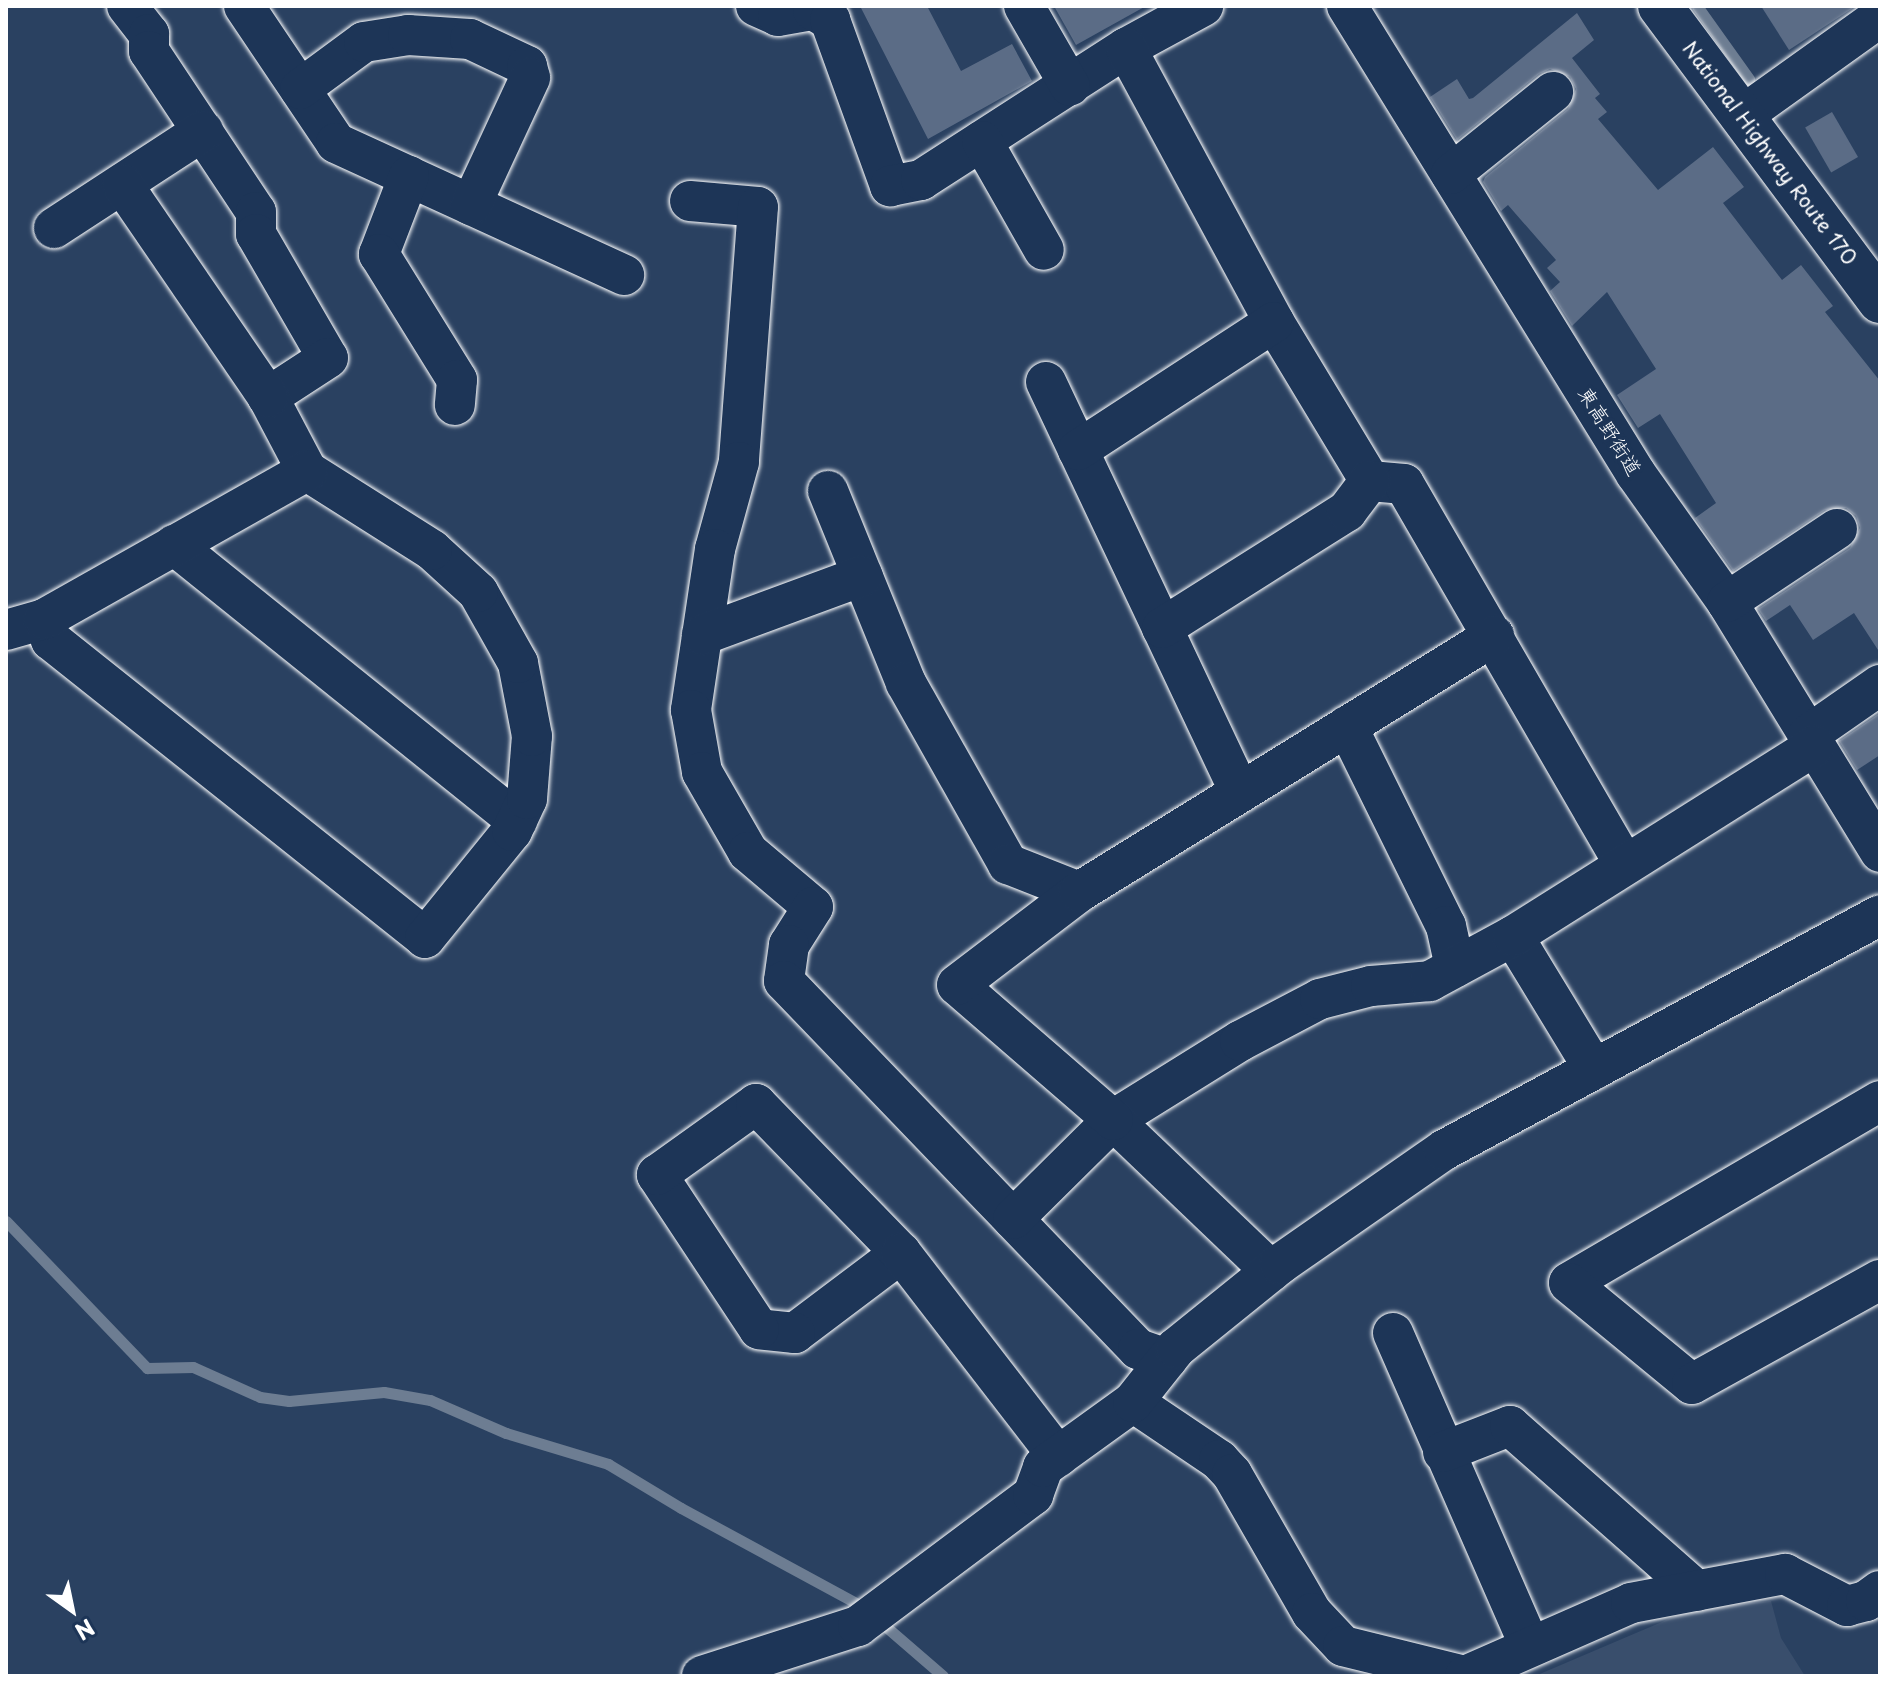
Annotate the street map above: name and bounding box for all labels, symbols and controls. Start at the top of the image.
street label: National Highway Route 170 [1678,36,1862,270]
street label: 東高野街道 [1573,382,1647,480]
north arrow [32,1570,112,1650]
text: N [69,1612,102,1649]

